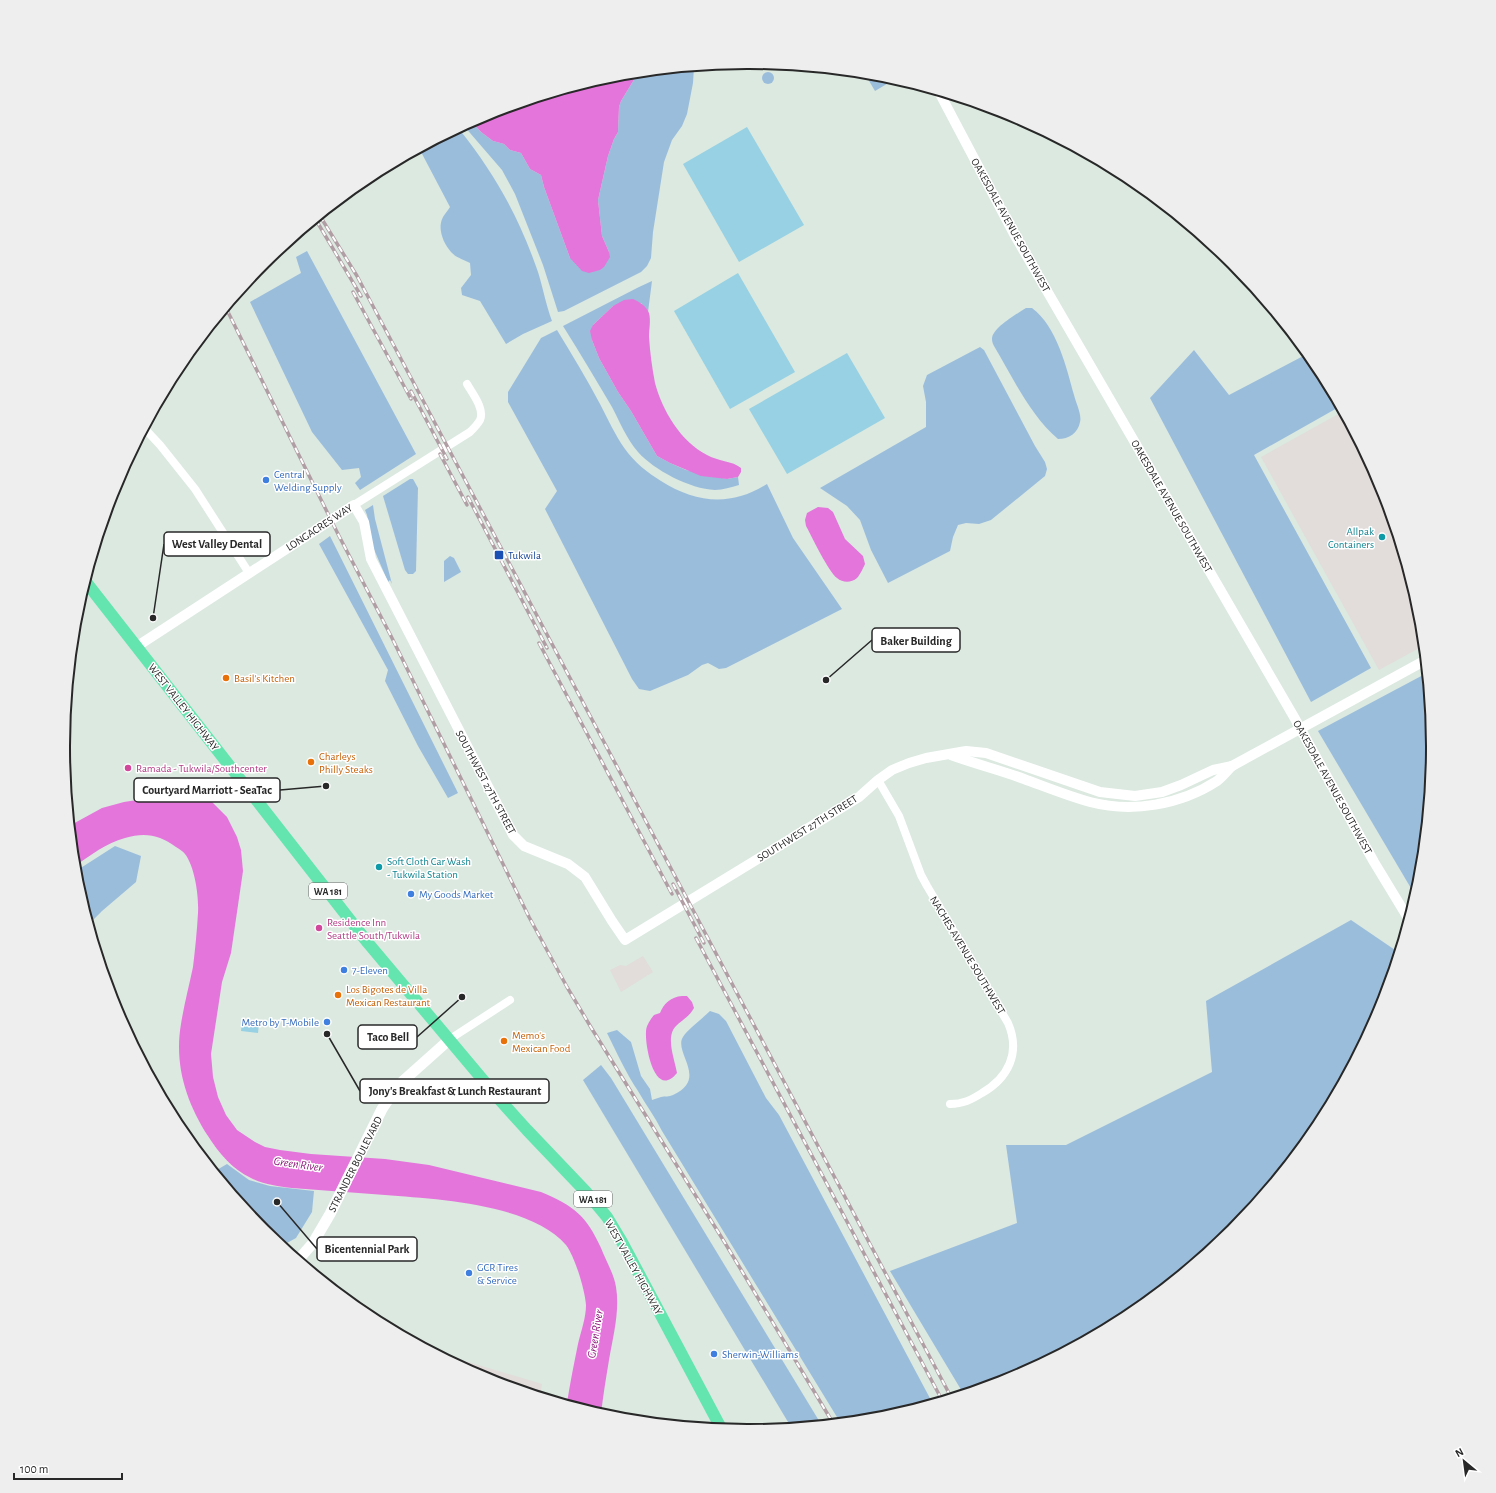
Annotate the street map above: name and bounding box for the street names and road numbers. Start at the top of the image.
street label: OAKESDALE AVENUE SOUTHWEST [969,156,1052,295]
street label: OAKESDALE AVENUE SOUTHWEST [1129,438,1214,575]
street label: LONGACRES WAY [284,502,355,553]
street label: WEST VALLEY HIGHWAY [146,662,221,753]
street label: OAKESDALE AVENUE SOUTHWEST [1291,718,1374,857]
street label: SOUTHWEST 27TH STREET [453,728,518,837]
street label: SOUTHWEST 27TH STREET [755,793,860,864]
road number: WA 181 [309,883,347,899]
street label: NACHES AVENUE SOUTHWEST [928,894,1008,1017]
street label: STRANDER BOULEVARD [327,1115,384,1214]
road number: WA 181 [574,1191,612,1207]
street label: WEST VALLEY HIGHWAY [603,1218,664,1317]

